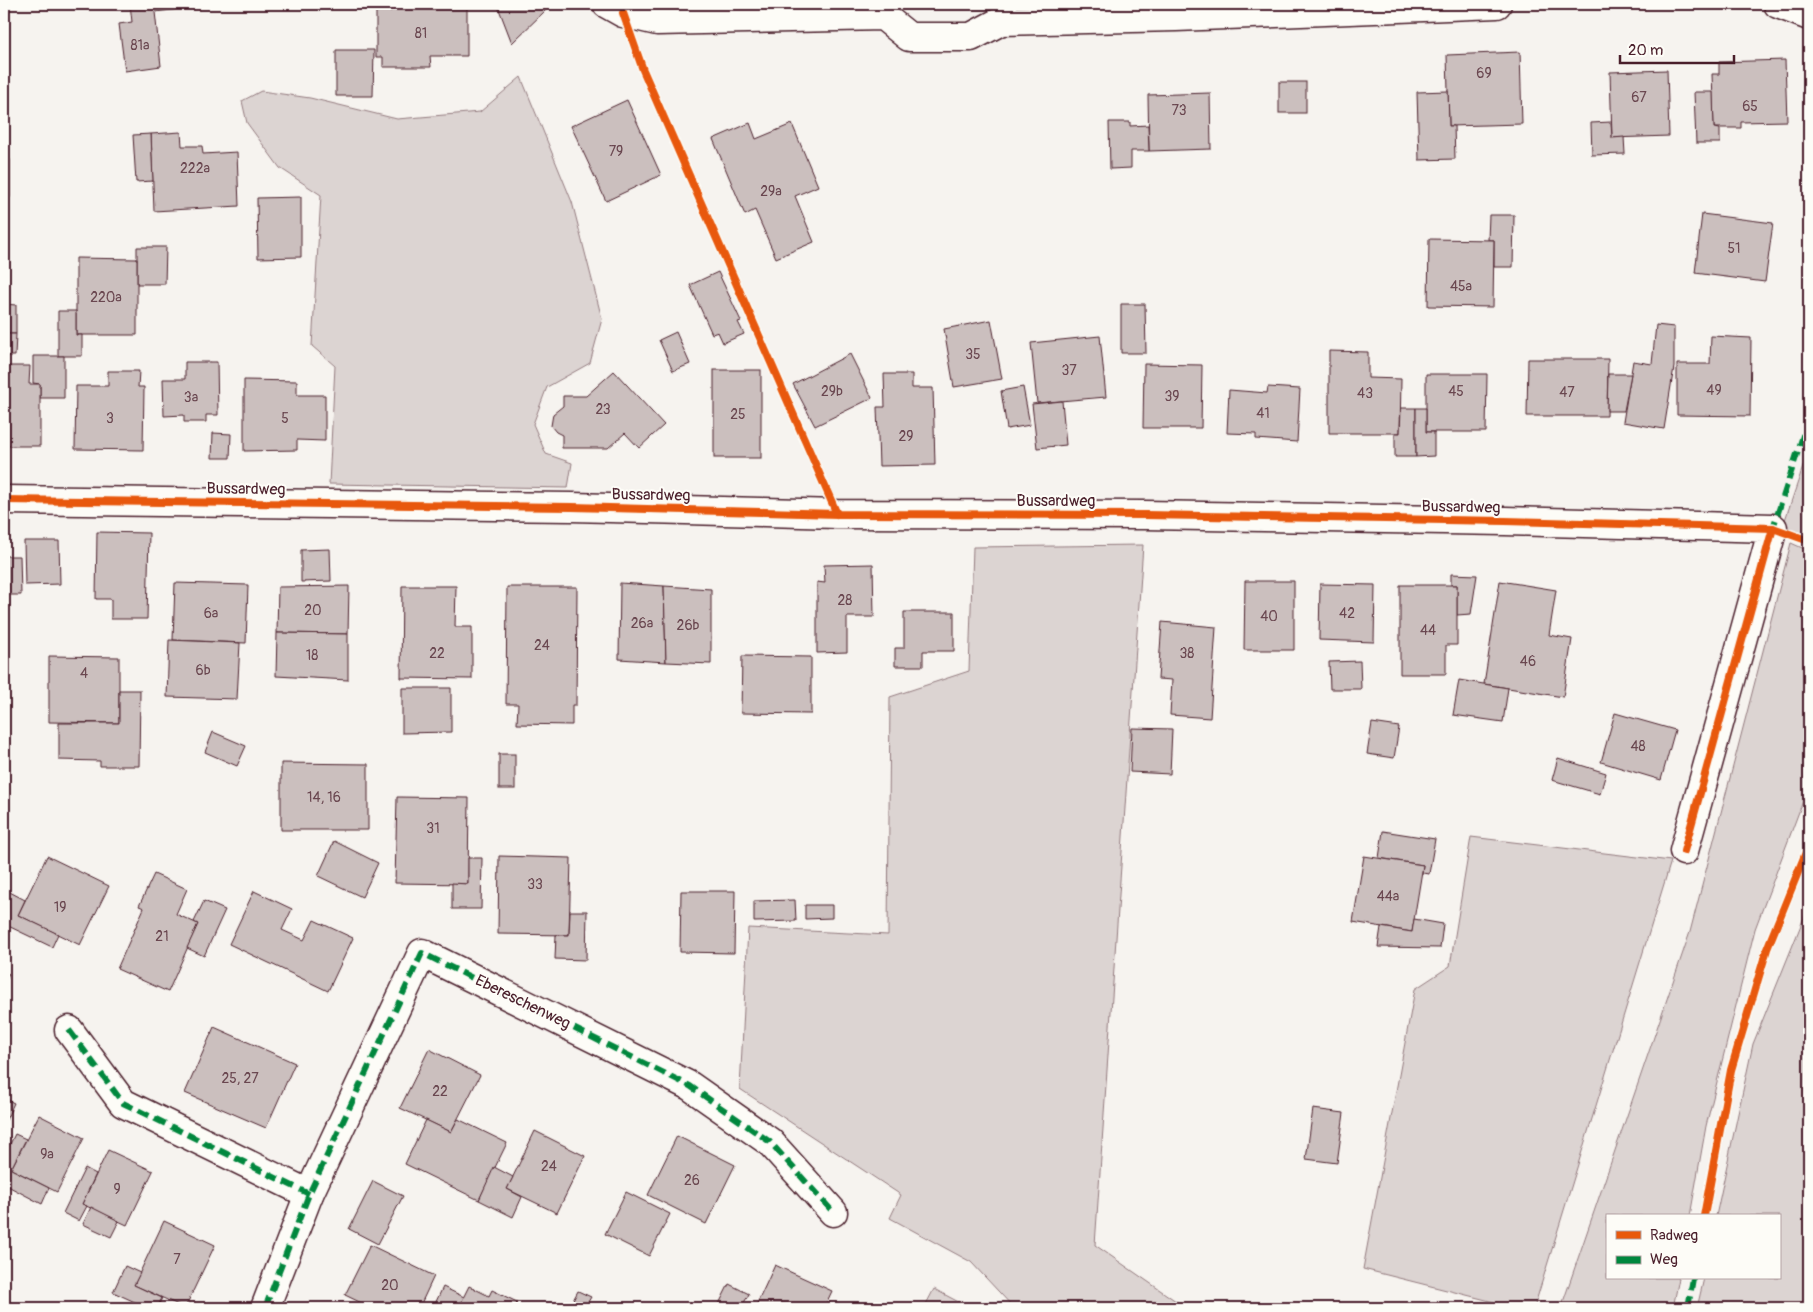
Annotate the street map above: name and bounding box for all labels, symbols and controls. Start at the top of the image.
house number: 81 [415,25,427,42]
scale bar [1620,32,1734,64]
house number: 81a [130,37,150,54]
text: 20 m [1628,41,1663,60]
house number: 69 [1476,65,1492,82]
house number: 67 [1631,89,1647,106]
house number: 65 [1742,98,1758,115]
house number: 73 [1171,102,1187,119]
house number: 79 [609,143,623,160]
house number: 222a [180,160,210,177]
house number: 29a [760,183,782,200]
house number: 51 [1727,240,1741,257]
house number: 45a [1450,278,1472,295]
house number: 220a [90,289,122,306]
house number: 35 [965,346,981,363]
house number: 37 [1061,362,1077,379]
house number: 49 [1706,382,1722,399]
house number: 29b [821,383,843,400]
house number: 45 [1448,383,1464,400]
house number: 47 [1559,384,1575,401]
house number: 43 [1357,385,1373,402]
house number: 39 [1164,388,1180,405]
house number: 3a [184,389,198,406]
house number: 23 [595,401,611,418]
house number: 41 [1256,405,1270,422]
house number: 25 [730,406,746,423]
house number: 3 [106,410,114,427]
house number: 5 [281,410,289,427]
house number: 29 [898,428,914,445]
street label: Bussardweg [206,478,286,500]
street label: Bussardweg [611,484,691,506]
street label: Bussardweg [1017,491,1095,511]
street label: Bussardweg [1421,496,1501,518]
house number: 28 [838,592,852,609]
house number: 20 [304,602,322,619]
house number: 6a [204,605,218,622]
house number: 42 [1339,605,1355,622]
house number: 40 [1260,608,1278,625]
house number: 26a [631,615,653,632]
house number: 26b [677,617,700,634]
house number: 44 [1420,622,1436,639]
house number: 24 [534,637,550,654]
house number: 22 [429,645,445,662]
house number: 38 [1180,645,1194,662]
house number: 18 [306,647,318,664]
house number: 46 [1520,653,1536,670]
house number: 6b [195,662,211,679]
house number: 4 [80,665,88,682]
house number: 48 [1630,738,1646,755]
house number: 14, 16 [307,789,341,806]
house number: 31 [426,820,440,837]
house number: 33 [527,876,543,893]
house number: 44a [1377,888,1399,905]
house number: 19 [54,899,66,916]
house number: 21 [155,928,169,945]
street label: Ebereschenweg [472,970,574,1034]
house number: 25, 27 [221,1070,259,1087]
house number: 22 [432,1083,448,1100]
house number: 9a [40,1146,54,1163]
house number: 24 [541,1158,557,1175]
house number: 26 [684,1172,700,1189]
house number: 9 [113,1181,121,1198]
legend [1606,1214,1780,1280]
text: Radweg [1650,1226,1698,1245]
text: Weg [1650,1250,1678,1269]
house number: 7 [173,1251,181,1268]
house number: 20 [381,1277,399,1294]

